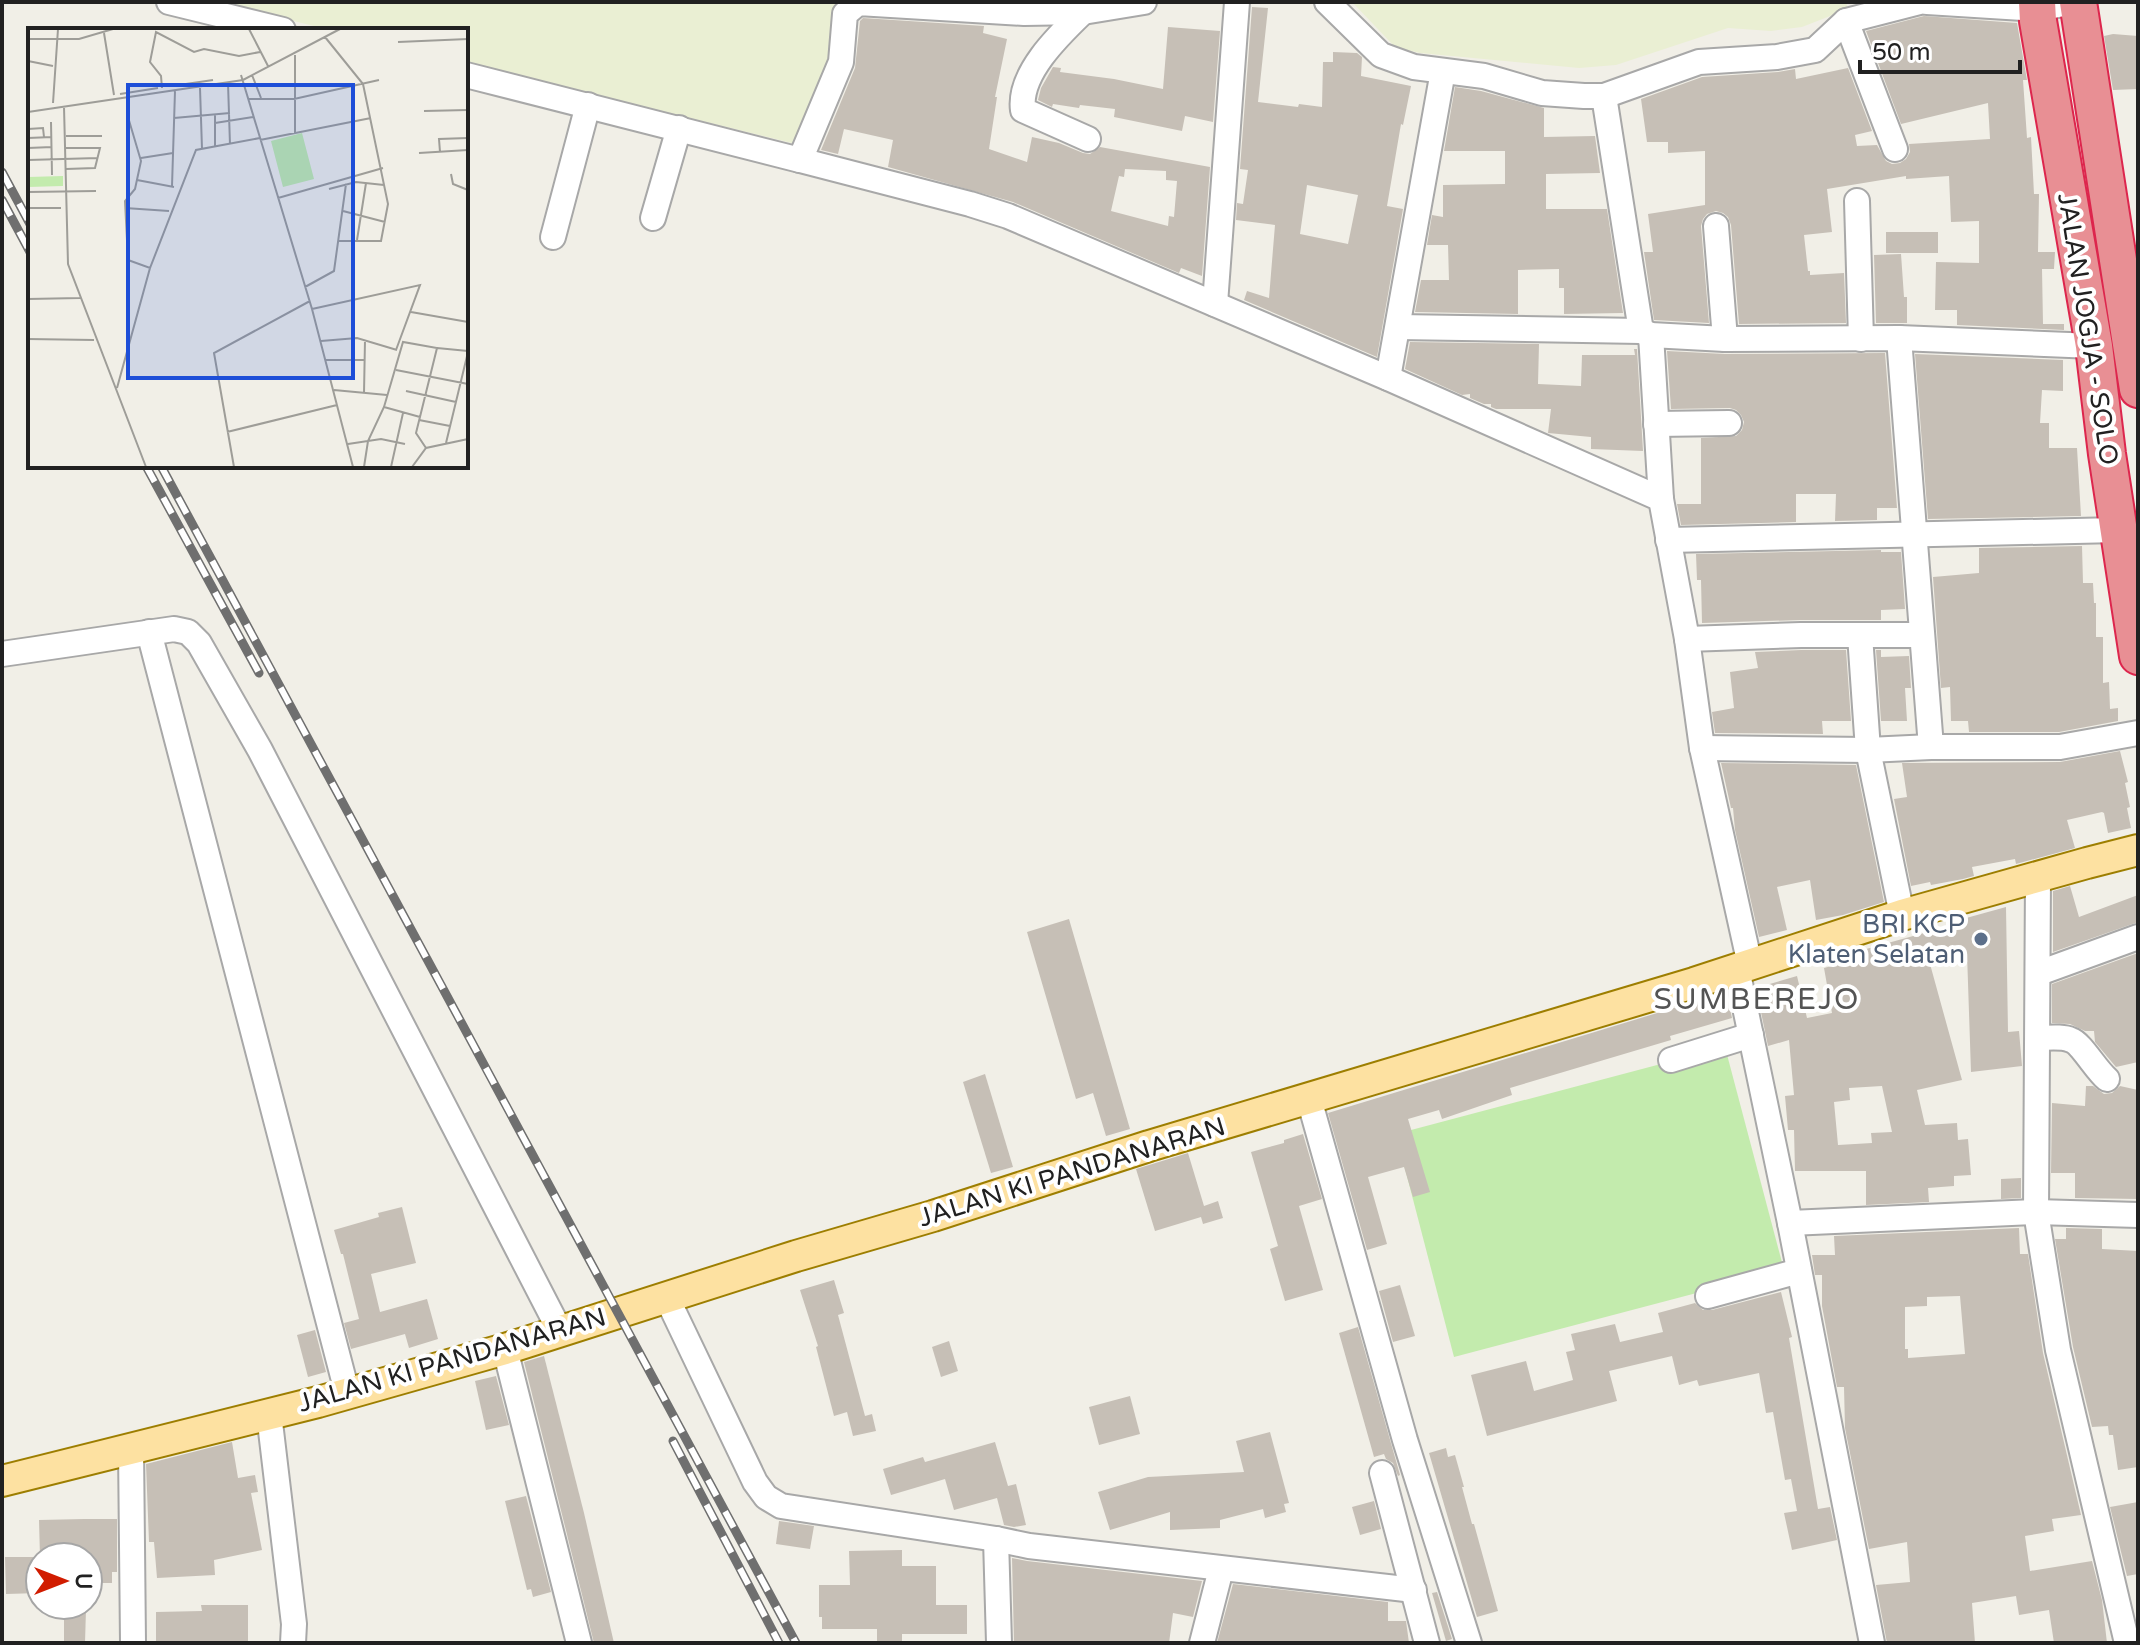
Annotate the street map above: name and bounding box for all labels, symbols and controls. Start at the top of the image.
scale bar [1860,24,2020,74]
inset map [28,28,468,468]
text: 50 m [1872,38,1930,67]
street label: JALAN JOGJA - SOLO [2051,191,2125,467]
place label: BRI KCP Klaten Selatan [1788,909,1965,970]
marker: BRI KCP Klaten Selatan [1972,930,1990,948]
district label: SUMBEREJO [1654,981,1860,1018]
street label: JALAN KI PANDANARAN [915,1111,1229,1233]
street label: JALAN KI PANDANARAN [295,1301,609,1419]
north arrow [24,1541,104,1621]
text: U [70,1573,96,1589]

